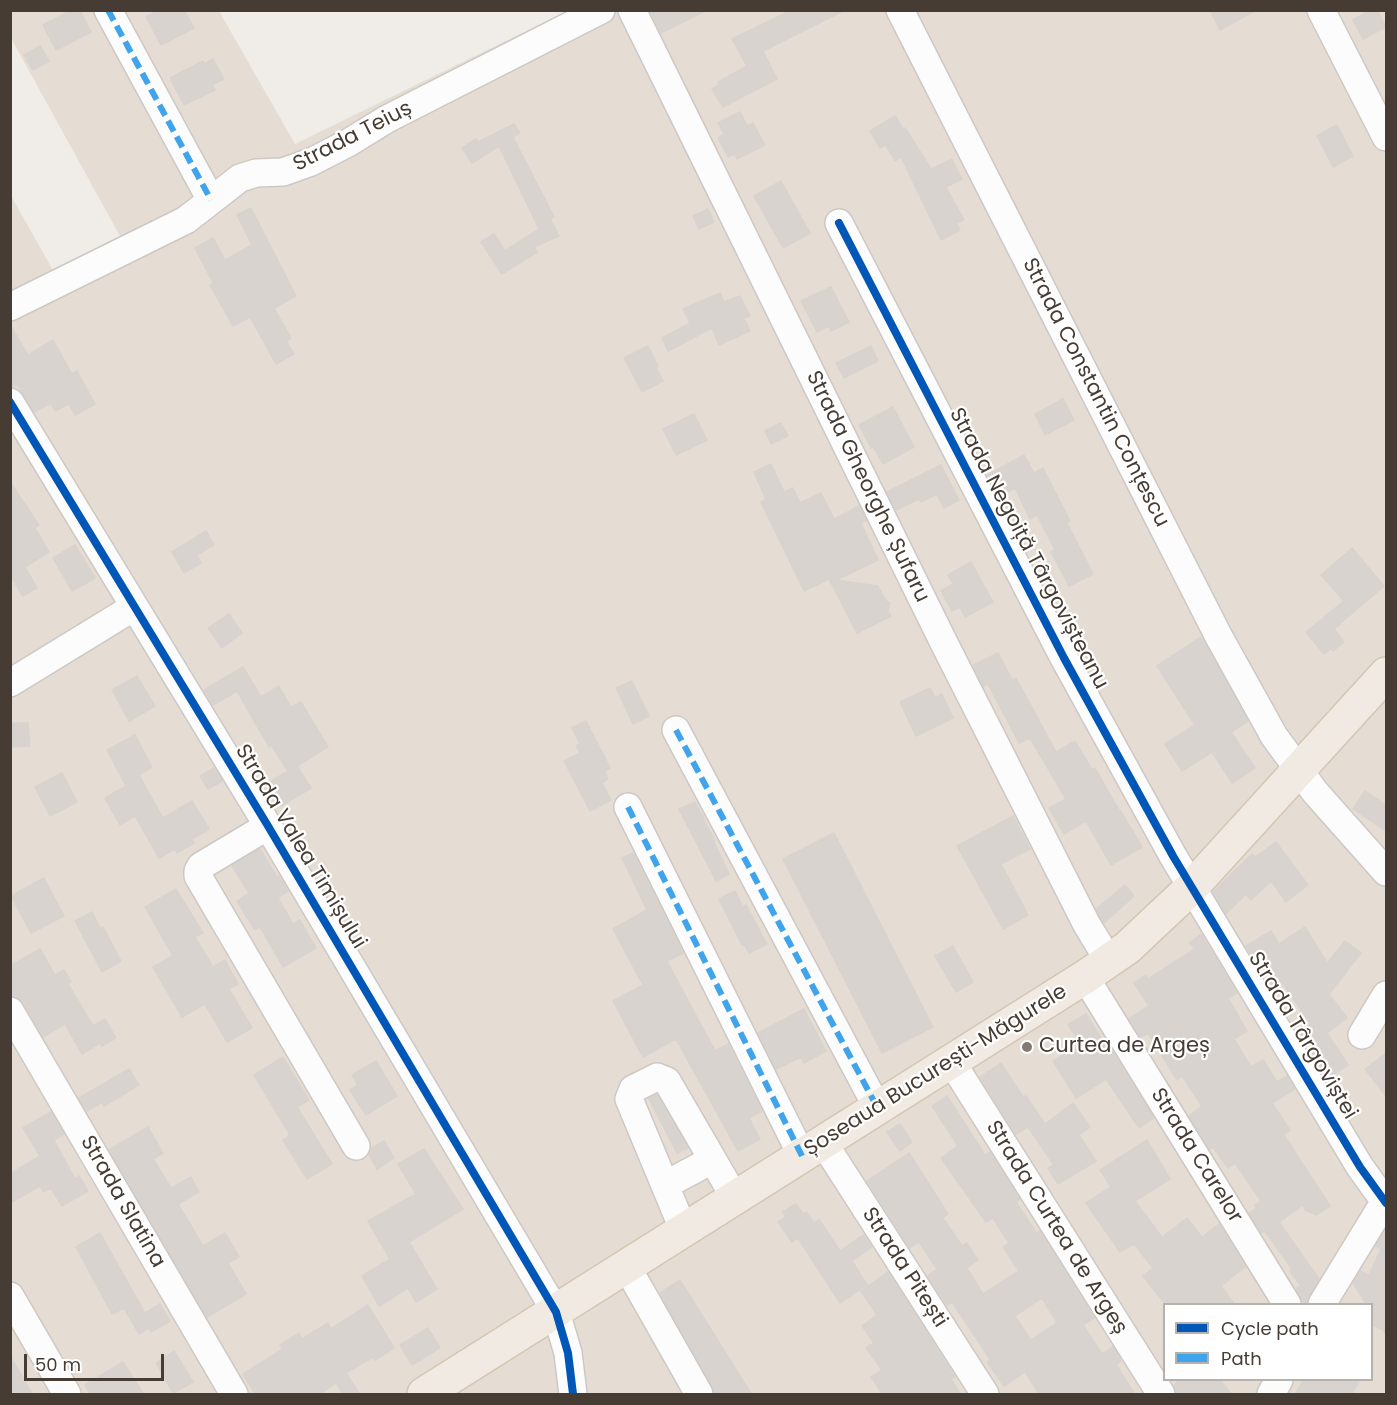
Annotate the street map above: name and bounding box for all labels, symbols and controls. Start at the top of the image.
street label: Strada Teiuș [289,96,417,178]
street label: Strada Constantin Conțescu [1016,254,1174,532]
street label: Strada Gheorghe Șufaru [800,367,934,607]
street label: Strada Negoiță Târgovișteanu [943,404,1113,694]
street label: Strada Valea Timișului [229,740,371,954]
street label: Strada Târgoviștei [1242,948,1362,1124]
street label: Șoseaua București-Măgurele [800,980,1072,1162]
place label: Curtea de Argeș [1039,1034,1210,1060]
marker: Curtea de Argeș [1020,1040,1034,1054]
street label: Strada Carelor [1145,1084,1247,1228]
street label: Strada Curtea de Argeș [980,1117,1132,1339]
street label: Strada Slatina [74,1132,170,1272]
street label: Strada Pitești [856,1203,952,1333]
legend [1163,1303,1373,1381]
text: Cycle path [1221,1316,1319,1341]
scale bar [27,1342,166,1380]
text: Path [1221,1346,1262,1371]
text: 50 m [35,1352,81,1377]

